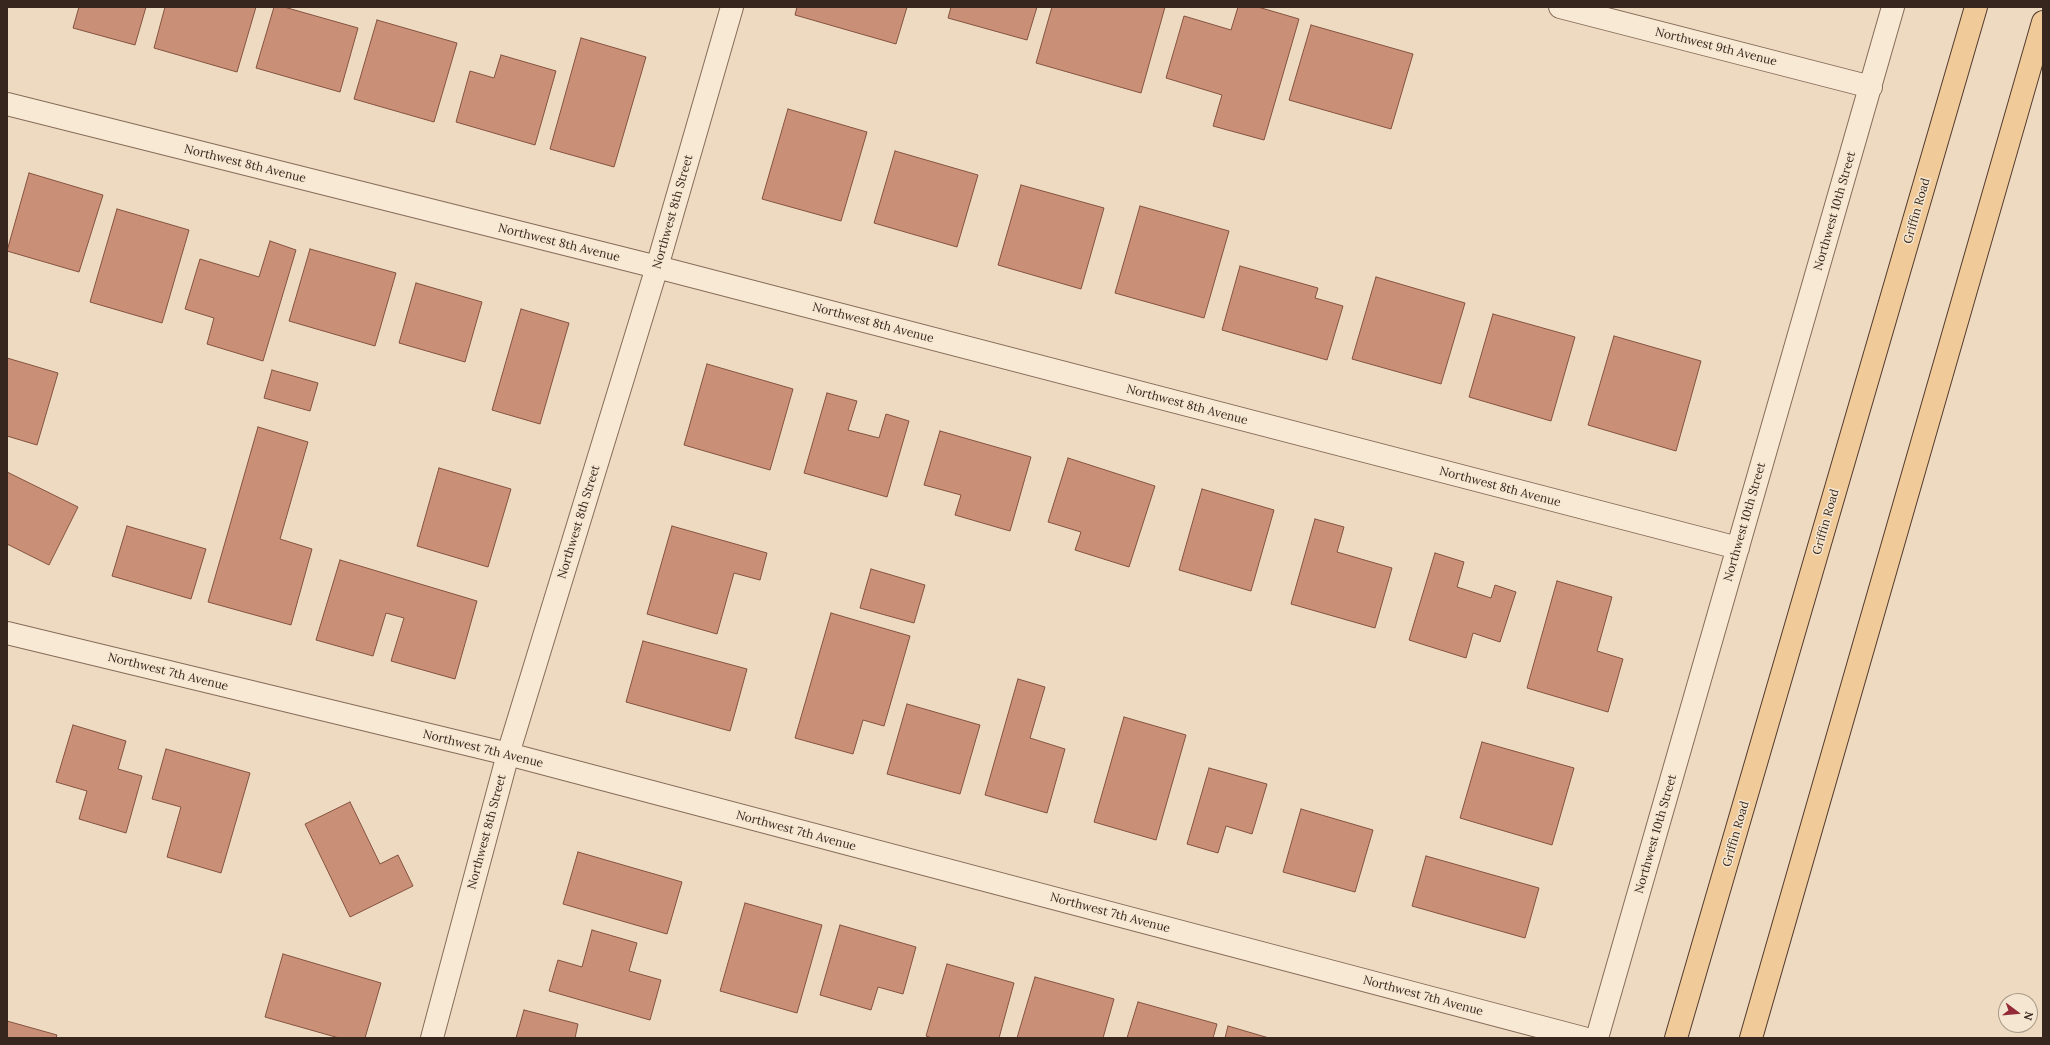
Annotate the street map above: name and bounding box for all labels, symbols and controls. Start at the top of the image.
street label: Northwest 9th Avenue [1654,25,1778,69]
street label: Northwest 8th Avenue [183,142,307,186]
street label: Northwest 10th Street [1811,150,1859,272]
street label: Northwest 8th Street [650,153,696,271]
street label: Griffin Road [1901,177,1933,245]
street label: Northwest 8th Avenue [497,221,621,265]
street label: Northwest 8th Avenue [811,300,935,346]
street label: Northwest 8th Avenue [1125,382,1249,428]
street label: Northwest 10th Street [1721,461,1769,583]
street label: Northwest 8th Street [555,463,603,581]
street label: Northwest 8th Avenue [1438,464,1562,510]
street label: Griffin Road [1810,488,1842,556]
street label: Northwest 7th Avenue [106,650,230,694]
street label: Northwest 7th Avenue [421,727,545,771]
street label: Northwest 8th Street [465,773,509,891]
street label: Northwest 10th Street [1632,773,1680,895]
street label: Griffin Road [1720,800,1752,868]
street label: Northwest 7th Avenue [734,808,858,854]
street label: Northwest 7th Avenue [1048,890,1172,936]
street label: Northwest 7th Avenue [1361,973,1485,1019]
north arrow [1998,993,2038,1033]
text: N [2021,1010,2036,1022]

